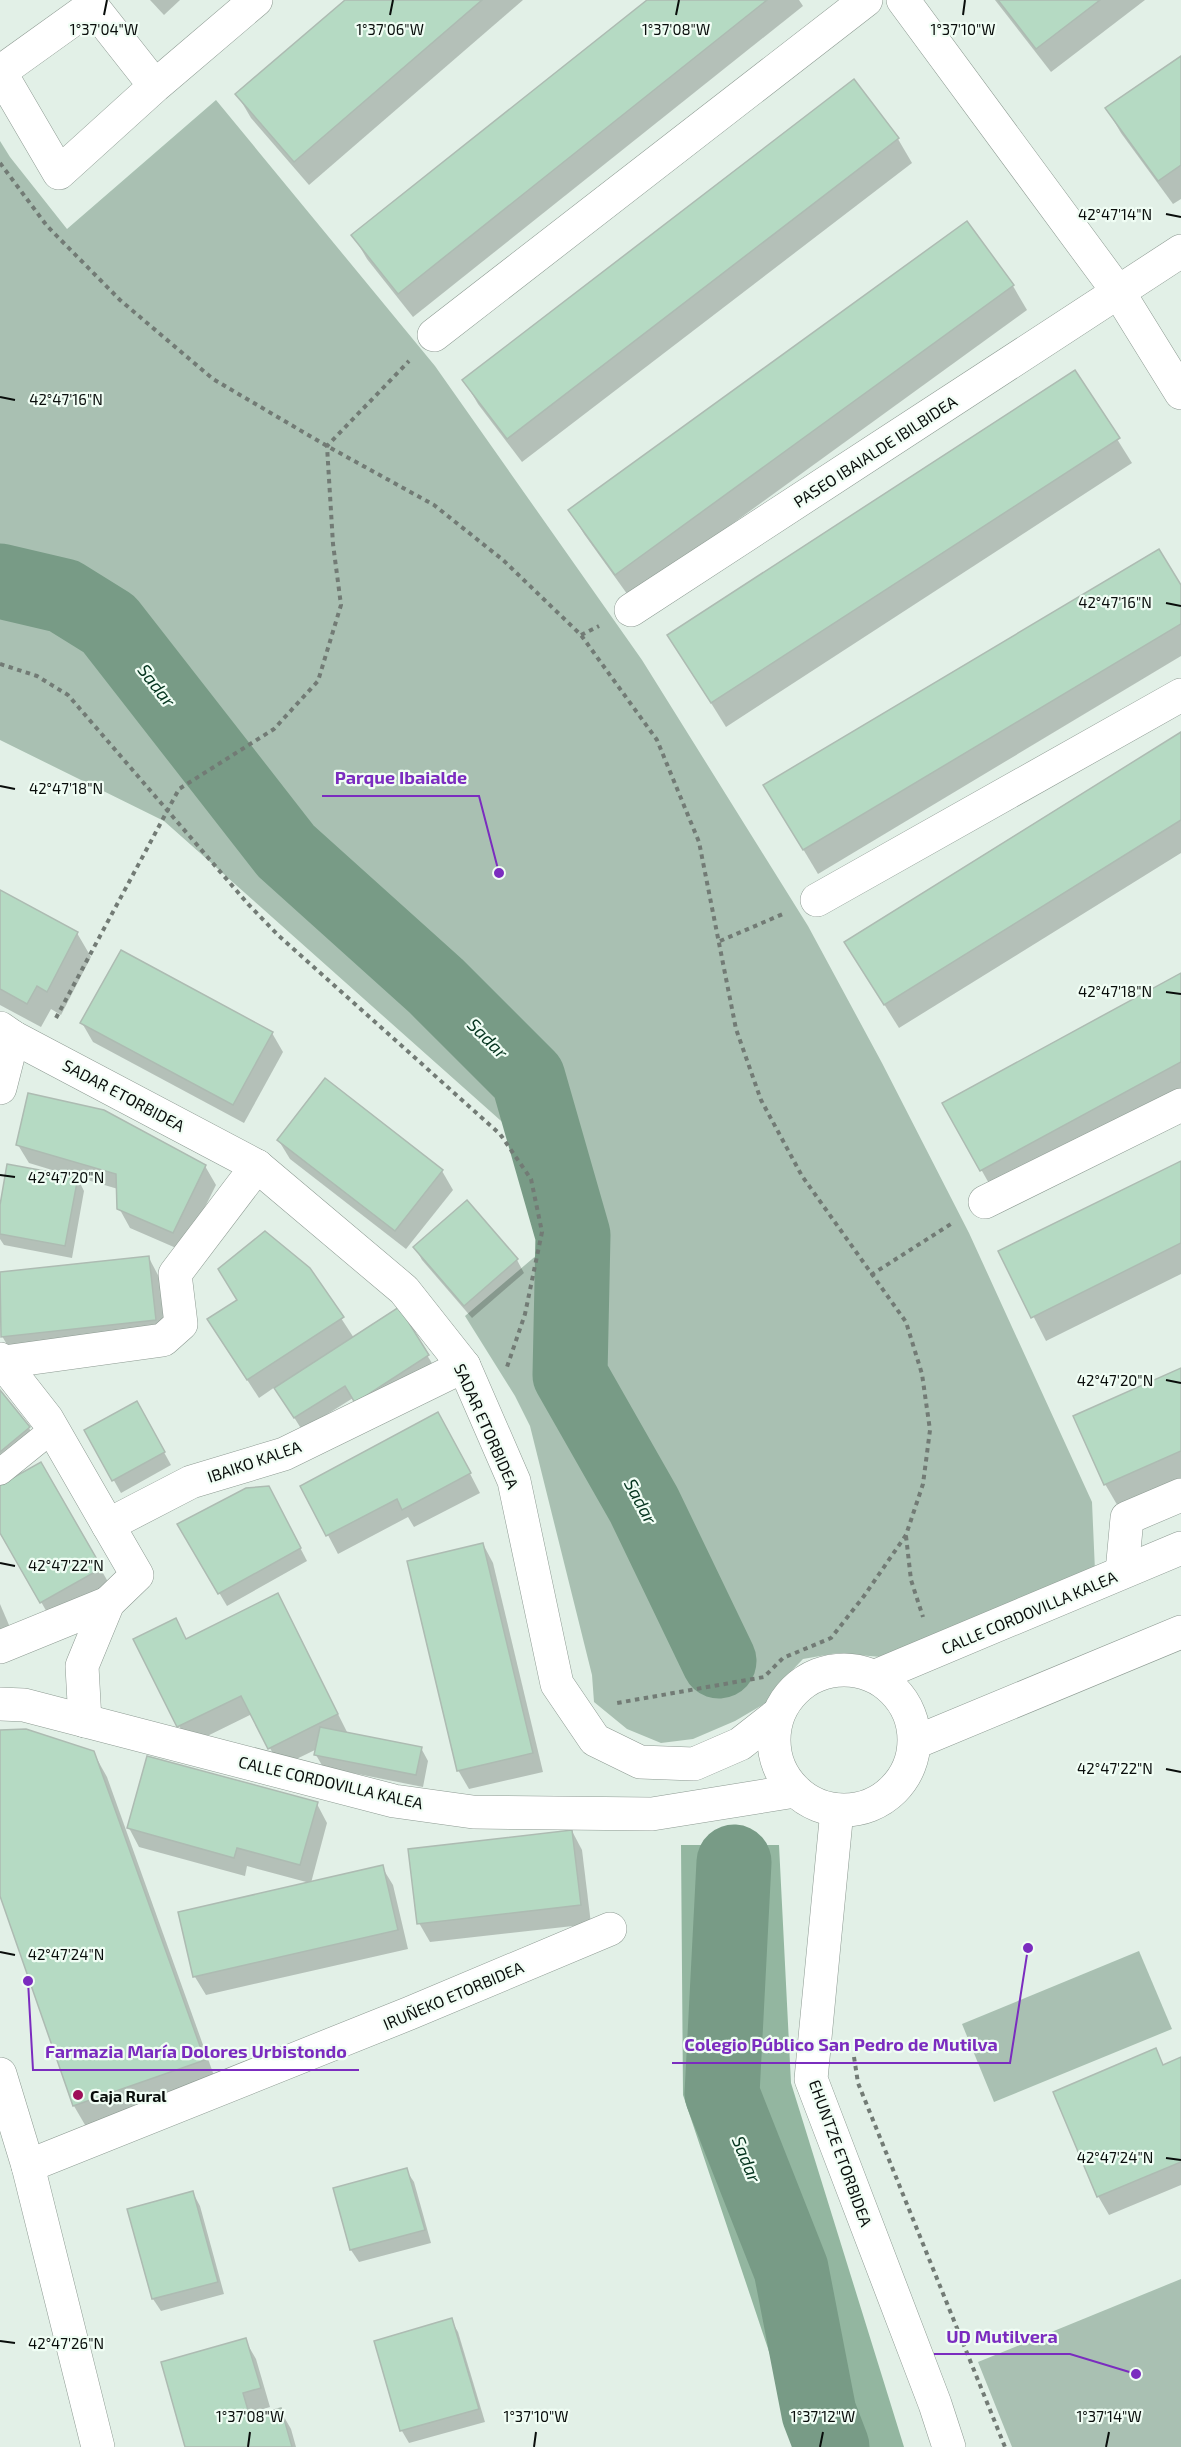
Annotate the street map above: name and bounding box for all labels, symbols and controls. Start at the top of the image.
text: 1°37'04"W [70,20,138,38]
text: 1°37'06"W [356,20,424,38]
text: 1°37'08"W [642,20,710,38]
text: 1°37'10"W [930,20,996,38]
text: 42°47'14"N [1078,205,1152,223]
text: 42°47'16"N [29,390,103,408]
street label: PASEO IBAIALDE IBILBIDEA [790,391,960,511]
text: 42°47'16"N [1078,593,1152,611]
water label: Sadar [134,659,181,711]
callout: Parque Ibaialde [322,760,479,796]
text: Parque Ibaialde [335,766,467,788]
text: 42°47'18"N [29,779,103,797]
text: 42°47'18"N [1078,982,1152,1000]
water label: Sadar [463,1013,513,1063]
street label: SADAR ETORBIDEA [60,1055,188,1135]
text: 42°47'20"N [28,1168,104,1186]
street label: SADAR ETORBIDEA [451,1360,523,1492]
text: 42°47'20"N [1077,1371,1153,1389]
street label: IBAIKO KALEA [205,1436,304,1486]
water label: Sadar [620,1475,662,1528]
text: 42°47'22"N [28,1556,104,1574]
street label: CALLE CORDOVILLA KALEA [938,1566,1120,1658]
street label: CALLE CORDOVILLA KALEA [237,1752,425,1813]
text: 42°47'22"N [1077,1759,1153,1777]
text: 42°47'24"N [28,1945,104,1963]
street label: IRUÑEKO ETORBIDEA [380,1957,526,2033]
callout: Colegio Público San Pedro de Mutilva [672,2027,1010,2063]
text: Colegio Público San Pedro de Mutilva [684,2033,998,2055]
callout: Farmazia María Dolores Urbistondo [33,2034,359,2070]
text: Farmazia María Dolores Urbistondo [45,2040,347,2062]
street label: EHUNTZE ETORBIDEA [806,2077,876,2229]
place label: Caja Rural [90,2086,167,2105]
marker: Caja Rural [71,2088,85,2102]
water label: Sadar [728,2133,767,2186]
text: 42°47'24"N [1077,2148,1153,2166]
callout: UD Mutilvera [934,2318,1070,2354]
text: UD Mutilvera [946,2325,1058,2347]
text: 42°47'26"N [28,2334,104,2352]
text: 1°37'08"W [216,2407,284,2425]
text: 1°37'10"W [503,2407,569,2425]
text: 1°37'12"W [791,2407,855,2425]
text: 1°37'14"W [1076,2407,1142,2425]

